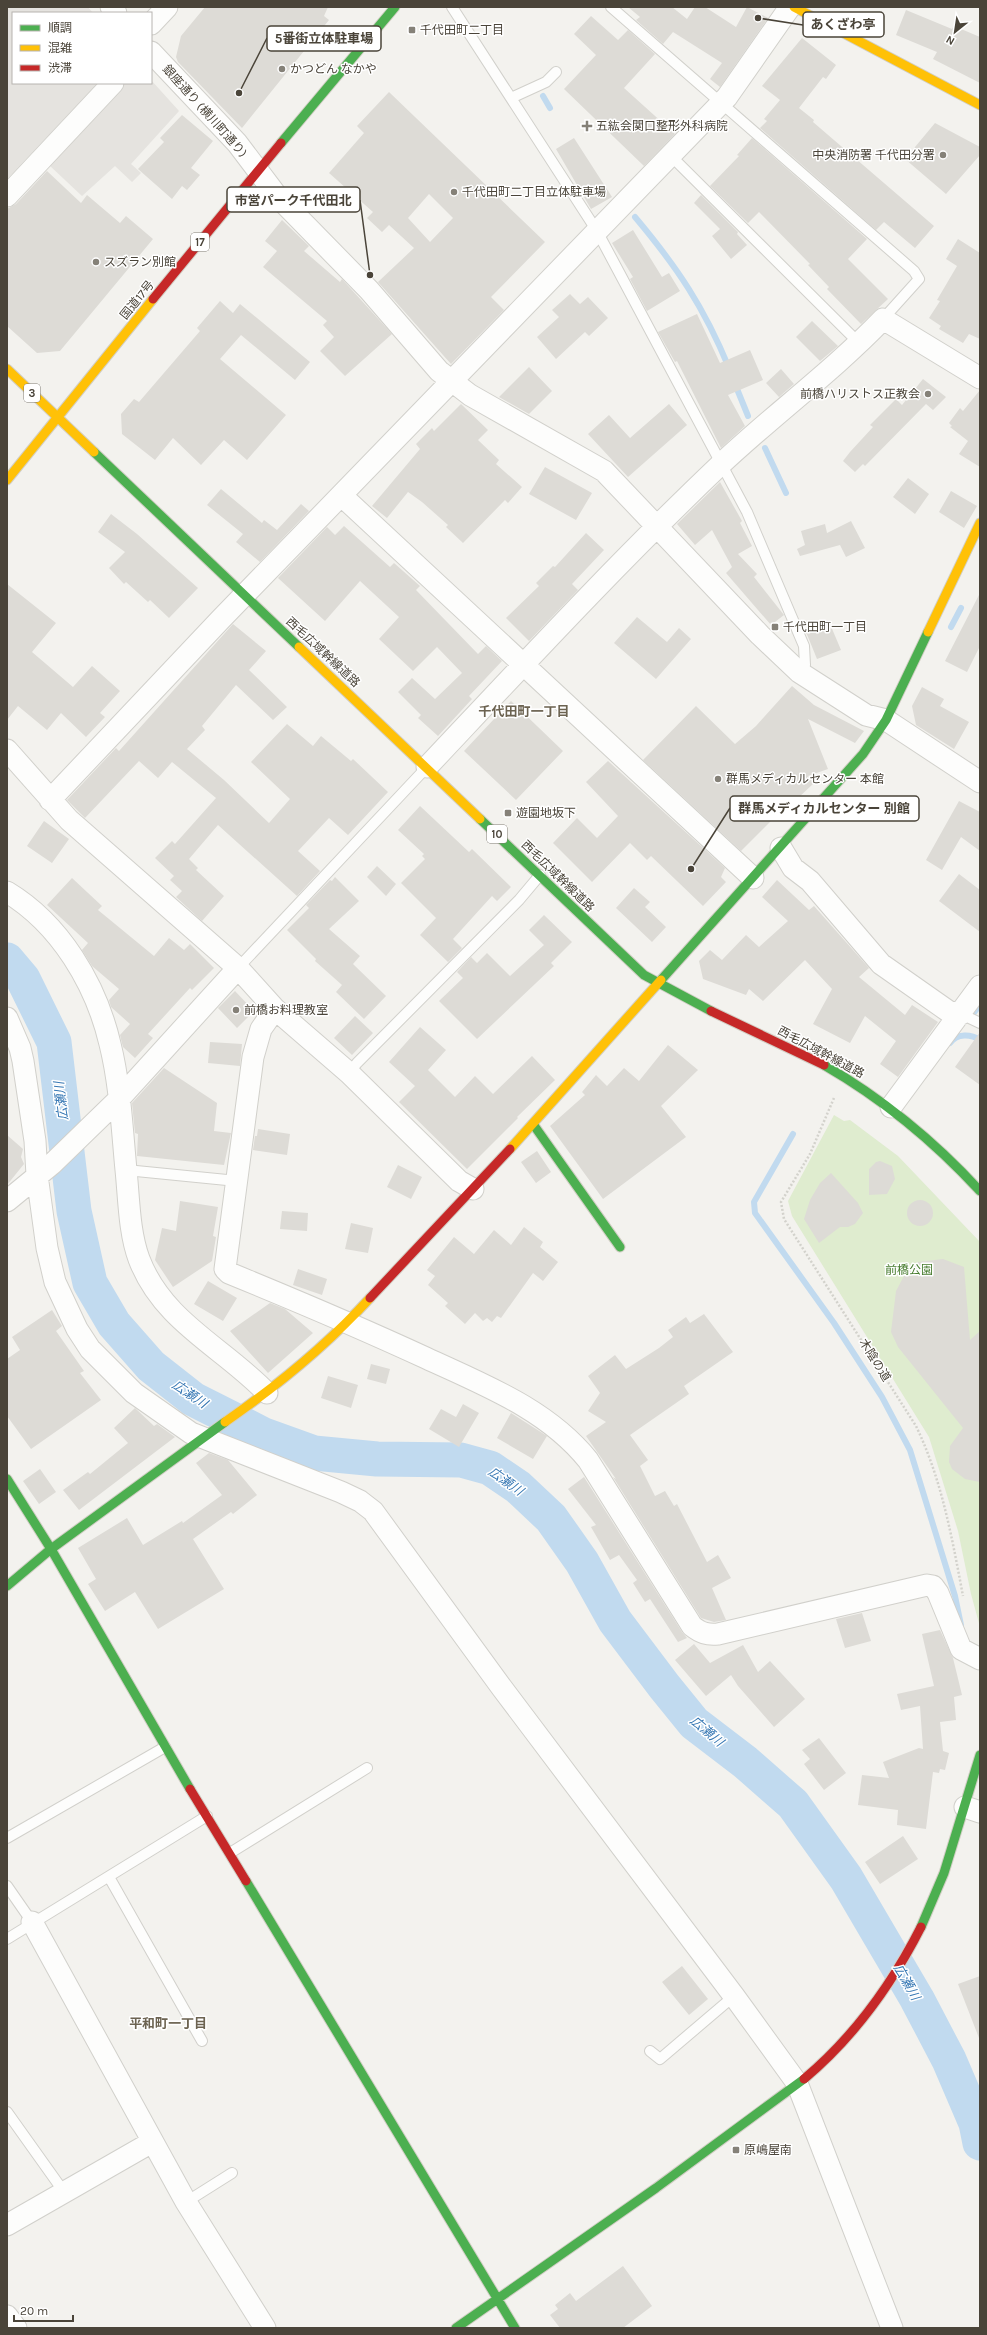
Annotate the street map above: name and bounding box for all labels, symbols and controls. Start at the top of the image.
legend [12,12,152,84]
callout: あくざわ亭 [803,12,884,37]
north arrow [935,12,975,52]
text: あくざわ亭 [810,17,876,32]
text: 順調 [48,21,72,35]
place label: 千代田町二丁目 [420,23,504,37]
marker: 千代田町二丁目 [407,25,417,35]
callout: 5番街立体駐車場 [267,26,381,51]
text: 5番街立体駐車場 [275,31,373,46]
text: N [944,33,957,48]
text: 混雑 [48,41,72,55]
text: 渋滞 [48,61,72,75]
street label: 銀座通り (横川町通り) [160,62,250,160]
place label: かつどん なかや [290,62,377,76]
marker: かつどん なかや [277,64,287,74]
place label: 五紘会関口整形外科病院 [596,119,728,133]
marker: 五紘会関口整形外科病院 [581,120,593,132]
place label: 中央消防署 千代田分署 [812,148,935,162]
marker: 中央消防署 千代田分署 [938,150,948,160]
place label: 千代田町二丁目立体駐車場 [462,185,606,199]
callout: 市営パーク千代田北 [227,187,360,212]
marker: 千代田町二丁目立体駐車場 [449,187,459,197]
text: 市営パーク千代田北 [234,193,352,208]
road number: 17 [191,233,209,251]
place label: スズラン別館 [104,255,176,269]
marker: スズラン別館 [91,257,101,267]
street label: 国道17号 [117,278,157,322]
road number: 3 [24,384,40,402]
place label: 前橋ハリストス正教会 [800,387,920,401]
marker: 前橋ハリストス正教会 [923,389,933,399]
street label: 西毛広域幹線道路 [283,614,363,690]
place label: 千代田町一丁目 [783,620,867,634]
marker: 千代田町一丁目 [770,622,780,632]
district label: 千代田町一丁目 [478,704,570,719]
place label: 群馬メディカルセンター 本館 [726,772,884,786]
marker: 群馬メディカルセンター 本館 [713,774,723,784]
callout: 群馬メディカルセンター 別館 [730,796,919,821]
text: 群馬メディカルセンター 別館 [738,801,910,816]
place label: 遊園地坂下 [516,806,576,820]
marker: 遊園地坂下 [503,808,513,818]
road number: 10 [487,825,507,843]
street label: 西毛広域幹線道路 [519,838,597,914]
place label: 前橋お料理教室 [244,1003,328,1017]
marker: 前橋お料理教室 [231,1005,241,1015]
street label: 西毛広域幹線道路 [775,1023,867,1081]
water label: 広瀬川 [51,1079,71,1121]
park label: 前橋公園 [885,1263,933,1277]
street label: 木陰の道 [856,1336,894,1384]
water label: 広瀬川 [170,1377,212,1412]
water label: 広瀬川 [486,1464,528,1499]
water label: 広瀬川 [687,1713,728,1751]
water label: 広瀬川 [891,1961,924,2004]
district label: 平和町一丁目 [129,2016,207,2031]
place label: 原嶋屋南 [744,2143,792,2157]
marker: 原嶋屋南 [731,2145,741,2155]
scale bar [14,2297,73,2323]
text: 20 m [20,2304,48,2318]

